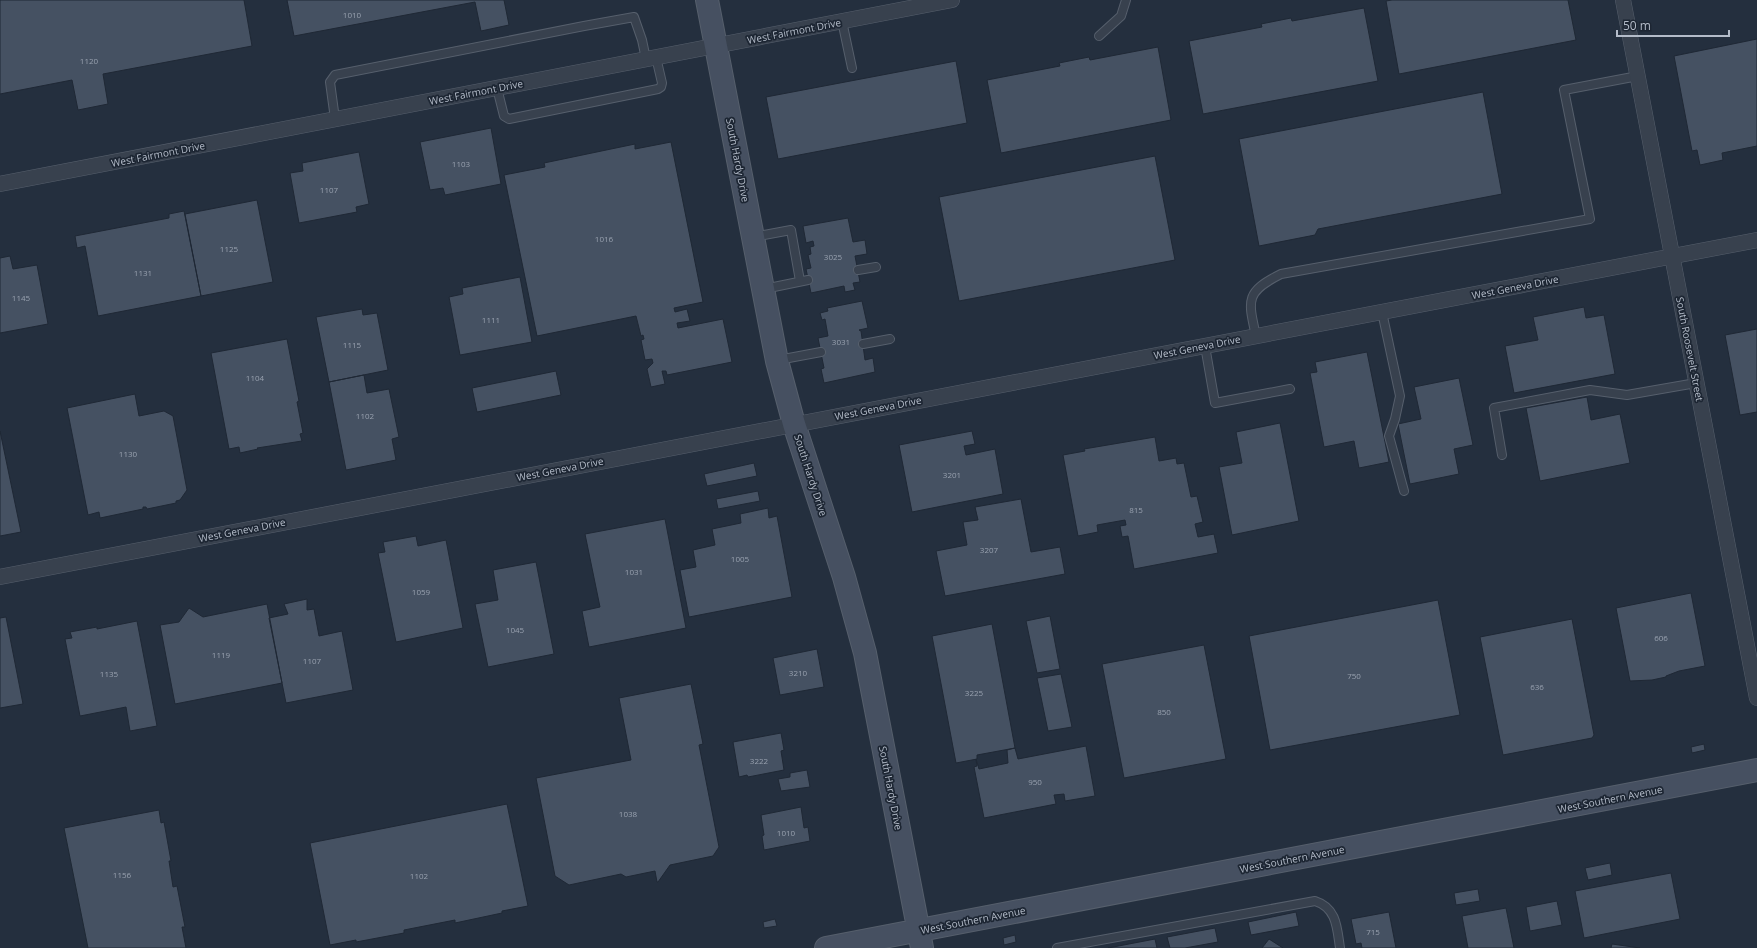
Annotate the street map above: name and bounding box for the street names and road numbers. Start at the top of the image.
street label: West Fairmont Drive [746,15,842,47]
street label: West Fairmont Drive [428,76,524,108]
street label: South Hardy Drive [723,117,753,203]
street label: West Fairmont Drive [110,138,206,170]
street label: West Geneva Drive [1470,272,1560,302]
street label: South Roosevelt Street [1673,296,1707,403]
street label: West Geneva Drive [1152,332,1242,362]
street label: West Geneva Drive [833,393,923,423]
street label: South Hardy Drive [791,432,831,518]
street label: West Geneva Drive [515,454,605,484]
street label: West Geneva Drive [197,515,287,545]
street label: South Hardy Drive [876,745,906,831]
street label: West Southern Avenue [1556,782,1664,816]
street label: West Southern Avenue [1238,842,1346,876]
street label: West Southern Avenue [919,903,1027,937]

